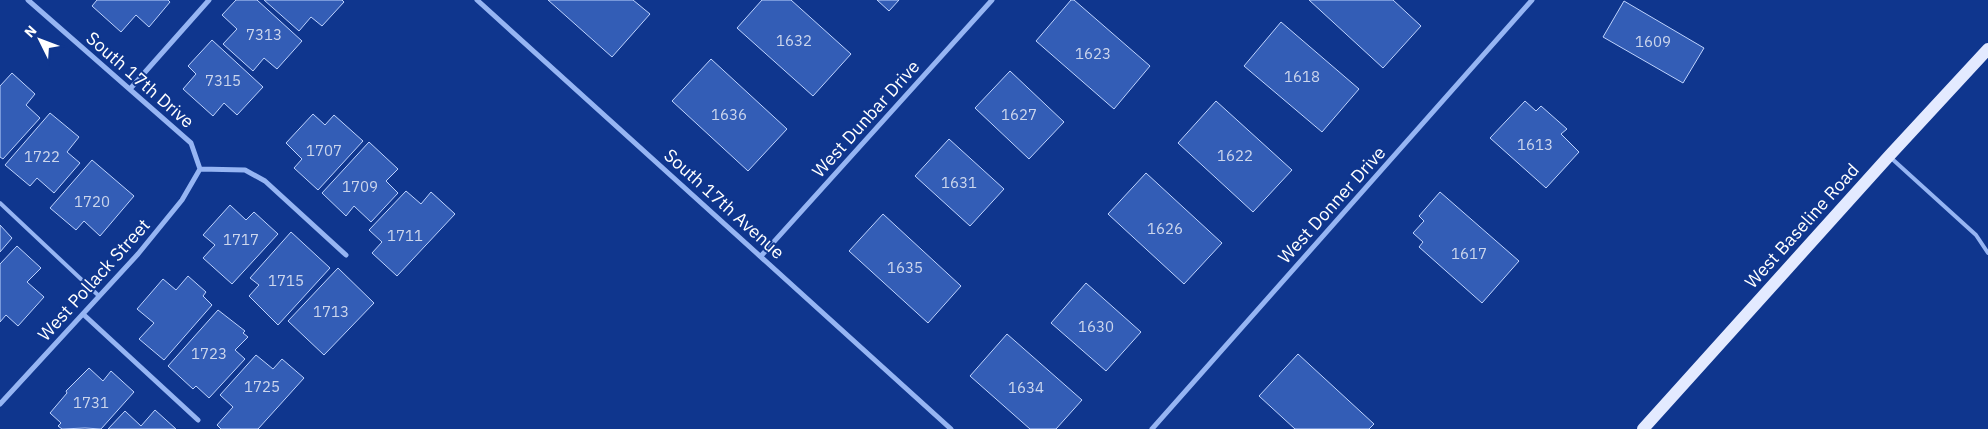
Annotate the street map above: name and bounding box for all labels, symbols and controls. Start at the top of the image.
north arrow [15,15,65,65]
text: N [20,22,40,41]
house number: 7313 [246,25,282,44]
street label: South 17th Drive [82,26,199,133]
house number: 1632 [776,31,812,50]
house number: 1609 [1635,32,1671,51]
house number: 1623 [1075,44,1111,63]
street label: West Dunbar Drive [807,55,924,182]
house number: 1618 [1284,67,1320,86]
house number: 7315 [205,71,241,90]
house number: 1636 [711,105,747,124]
house number: 1627 [1001,105,1037,124]
house number: 1613 [1517,135,1553,154]
house number: 1707 [306,141,342,160]
street label: West Donner Drive [1273,141,1390,268]
street label: South 17th Avenue [659,144,789,264]
house number: 1622 [1217,146,1253,165]
house number: 1722 [24,147,60,166]
street label: West Baseline Road [1740,159,1864,293]
house number: 1631 [941,173,977,192]
house number: 1709 [342,177,378,196]
house number: 1720 [74,192,110,211]
street label: West Pollack Street [33,214,155,346]
house number: 1626 [1147,219,1183,238]
house number: 1711 [387,226,423,245]
house number: 1717 [223,230,259,249]
house number: 1617 [1451,244,1487,263]
house number: 1635 [887,258,923,277]
house number: 1715 [268,271,304,290]
house number: 1713 [313,302,349,321]
house number: 1630 [1078,317,1114,336]
house number: 1723 [191,344,227,363]
house number: 1725 [244,377,280,396]
house number: 1634 [1008,378,1044,397]
house number: 1731 [73,393,109,412]

